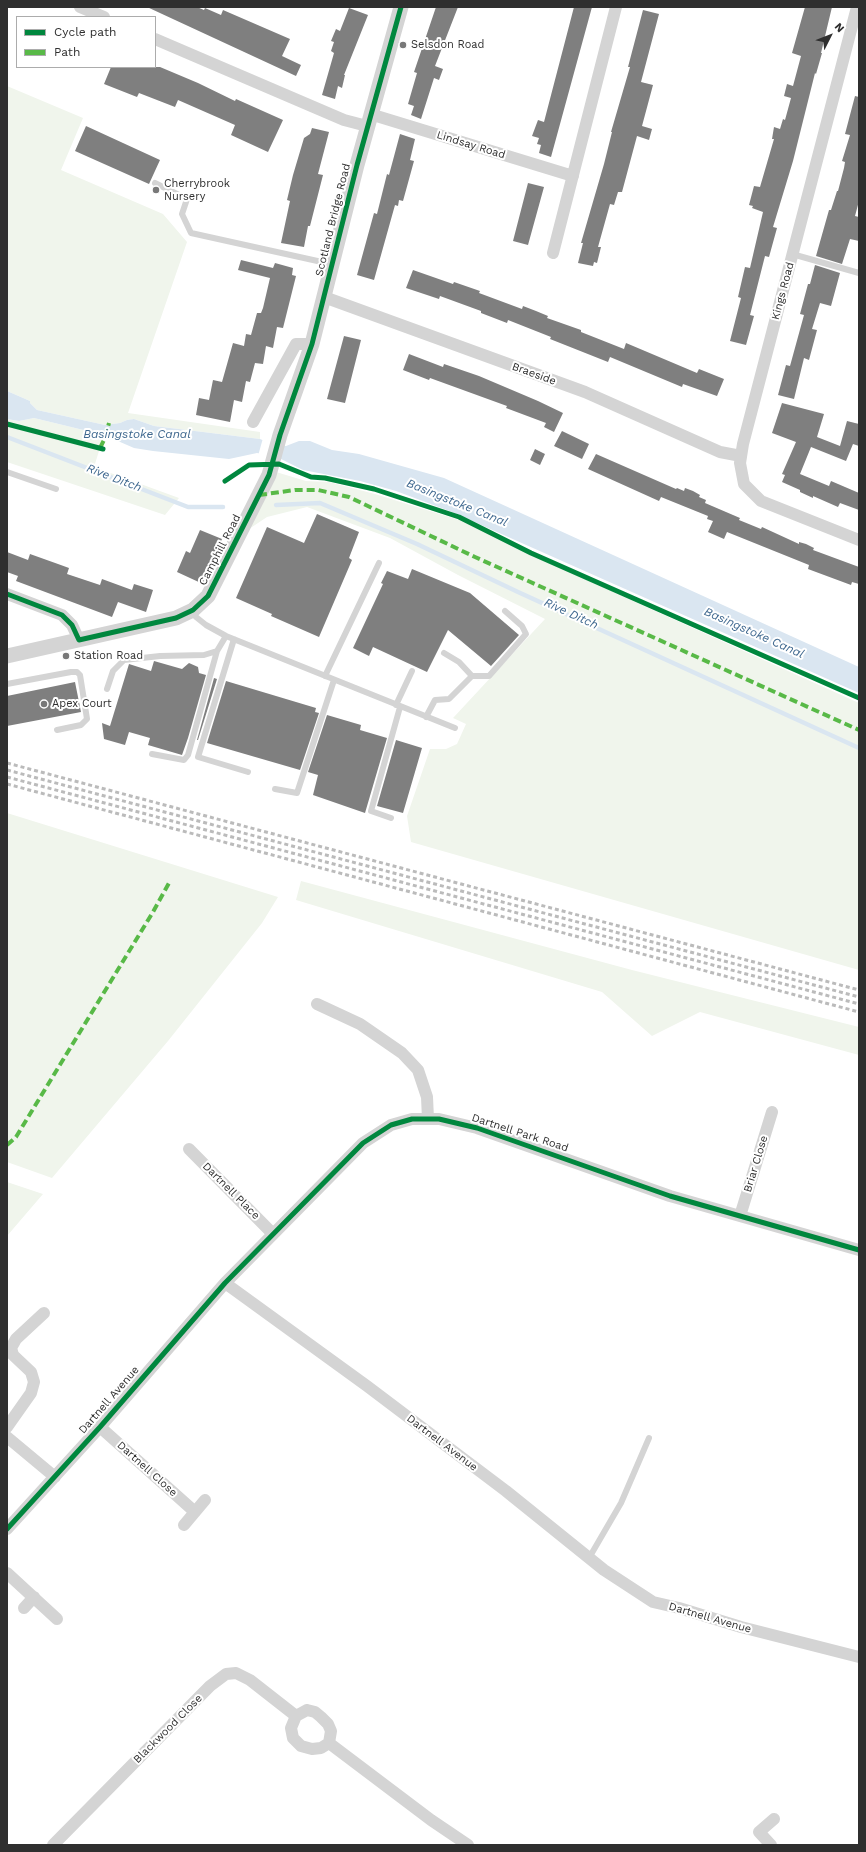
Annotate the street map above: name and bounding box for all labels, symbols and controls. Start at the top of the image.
legend [16,16,156,68]
north arrow [810,16,850,56]
text: N [832,20,847,35]
text: Cycle path [54,25,116,39]
place label: Selsdon Road [411,38,484,52]
marker: Selsdon Road [398,40,408,50]
text: Path [54,45,80,59]
street label: Lindsay Road [435,128,507,162]
street label: Scotland Bridge Road [313,162,353,278]
place label: Cherrybrook Nursery [164,177,230,203]
marker: Cherrybrook Nursery [151,185,161,195]
street label: Kings Road [769,261,797,321]
street label: Braeside [510,360,558,388]
water label: Basingstoke Canal [83,427,191,441]
water label: Rive Ditch [84,461,144,495]
water label: Basingstoke Canal [404,476,510,530]
street label: Camphill Road [196,512,244,588]
water label: Rive Ditch [542,595,600,633]
water label: Basingstoke Canal [702,605,806,661]
place label: Station Road [74,649,143,663]
marker: Station Road [61,651,71,661]
place label: Apex Court [52,697,112,711]
marker: Apex Court [39,699,49,709]
street label: Dartnell Park Road [470,1111,570,1155]
street label: Briar Close [741,1134,771,1194]
street label: Dartnell Place [200,1160,262,1222]
street label: Dartnell Avenue [76,1363,142,1437]
street label: Dartnell Avenue [404,1412,480,1474]
street label: Dartnell Close [114,1439,180,1499]
street label: Dartnell Avenue [667,1600,753,1636]
street label: Blackwood Close [131,1692,205,1766]

